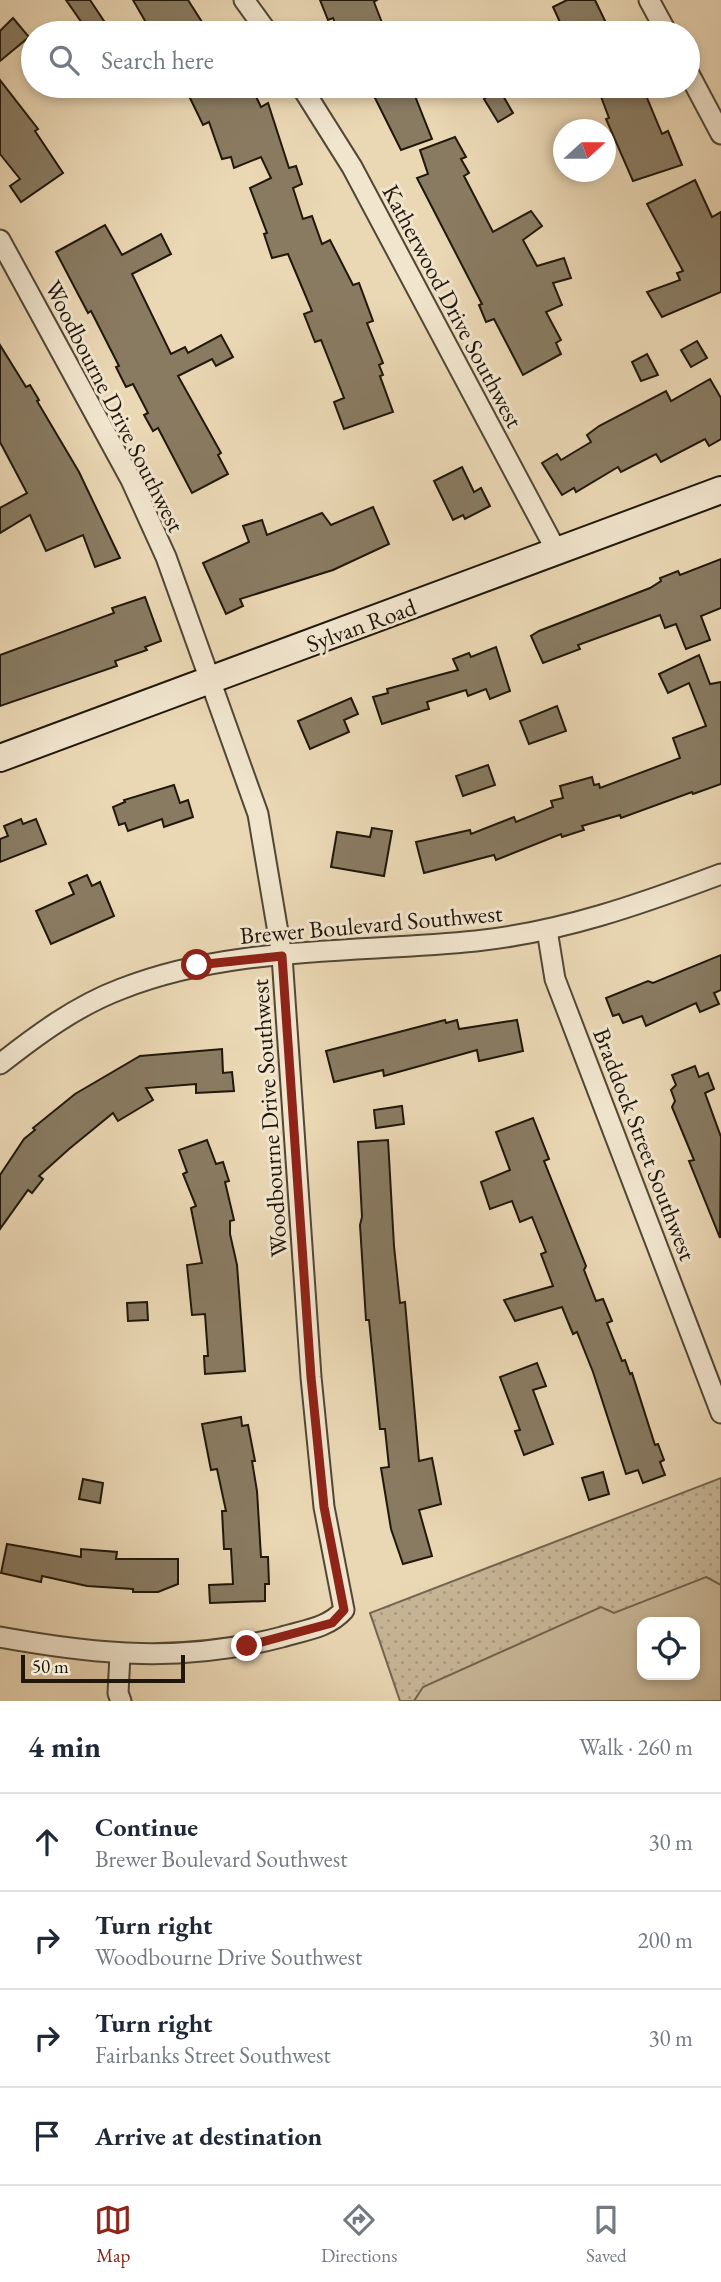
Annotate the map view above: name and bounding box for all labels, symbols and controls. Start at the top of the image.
search box [21,21,700,98]
icon: search [45,41,83,79]
text: Search here [101,43,214,77]
north arrow [553,119,616,182]
street label: Katherwood Drive Southwest [376,179,531,433]
street label: Woodbourne Drive Southwest [38,275,192,538]
street label: Sylvan Road [302,591,421,659]
street label: Brewer Boulevard Southwest [238,897,504,951]
route start [181,949,212,980]
street label: Woodbourne Drive Southwest [244,977,294,1258]
street label: Braddock Street Southwest [586,1023,704,1265]
map controls [637,1617,700,1680]
button: locate [637,1617,700,1680]
route end [231,1630,262,1661]
scale bar [21,1652,186,1684]
text: 50 m [32,1654,69,1679]
text: 4 min [28,1727,101,1766]
text: Walk · 260 m [579,1732,693,1762]
text: Continue [95,1810,198,1844]
icon: ahead [28,1823,66,1861]
text: 30 m [648,1827,693,1857]
text: Brewer Boulevard Southwest [95,1844,347,1874]
text: Turn right [95,1908,213,1942]
icon: right [28,1921,66,1959]
text: 200 m [637,1925,693,1955]
text: Woodbourne Drive Southwest [95,1942,362,1972]
text: Turn right [95,2006,213,2040]
icon: right [28,2019,66,2057]
text: 30 m [648,2023,693,2053]
text: Fairbanks Street Southwest [95,2040,331,2070]
icon: arrive [28,2117,66,2155]
text: Arrive at destination [95,2119,322,2153]
tab: Map [94,2201,132,2268]
tab: Directions [321,2201,397,2268]
tab: Saved [586,2201,627,2268]

